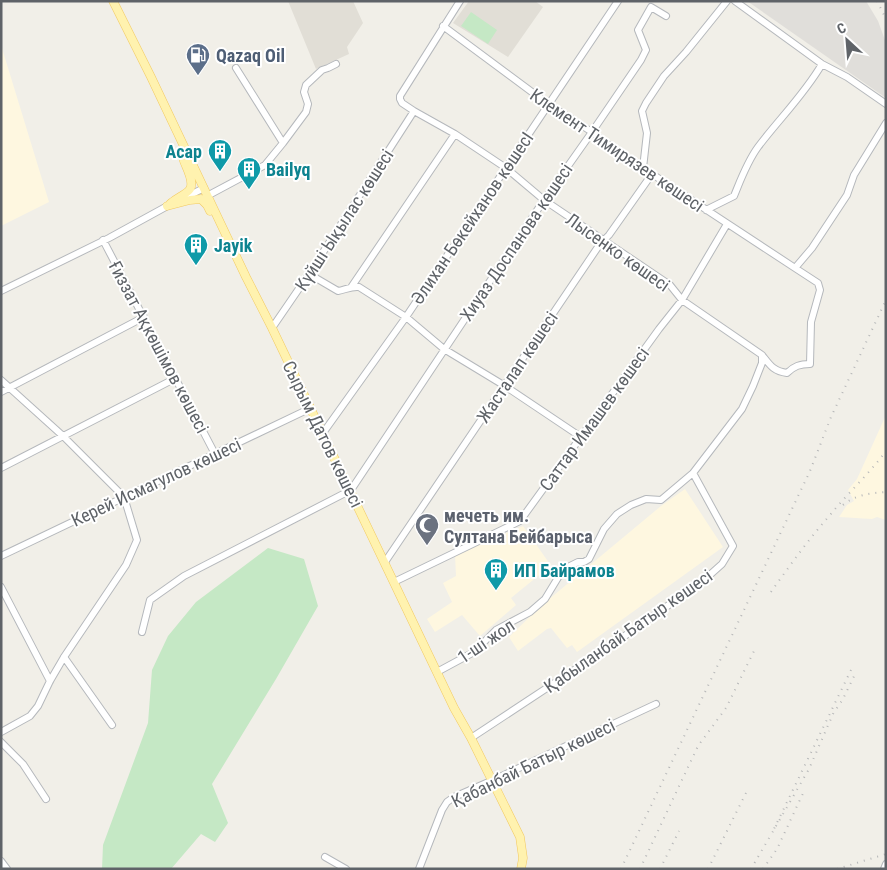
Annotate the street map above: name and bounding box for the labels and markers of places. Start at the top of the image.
fuel station icon: Qazaq Oil [185,42,211,76]
place label: Qazaq Oil [216,45,285,66]
building icon: Асар [207,138,233,172]
place label: Асар [166,141,202,162]
building icon: Bailyq [236,156,262,190]
place label: Bailyq [266,159,311,180]
building icon: Jayik [183,232,209,266]
place label: Jayik [214,235,253,256]
place label: мечеть им. Султана Бейбарыса [444,505,593,547]
mosque icon: мечеть им. Султана Бейбарыса [414,512,440,546]
building icon: ИП Байрамов [483,557,509,591]
place label: ИП Байрамов [514,560,615,581]

